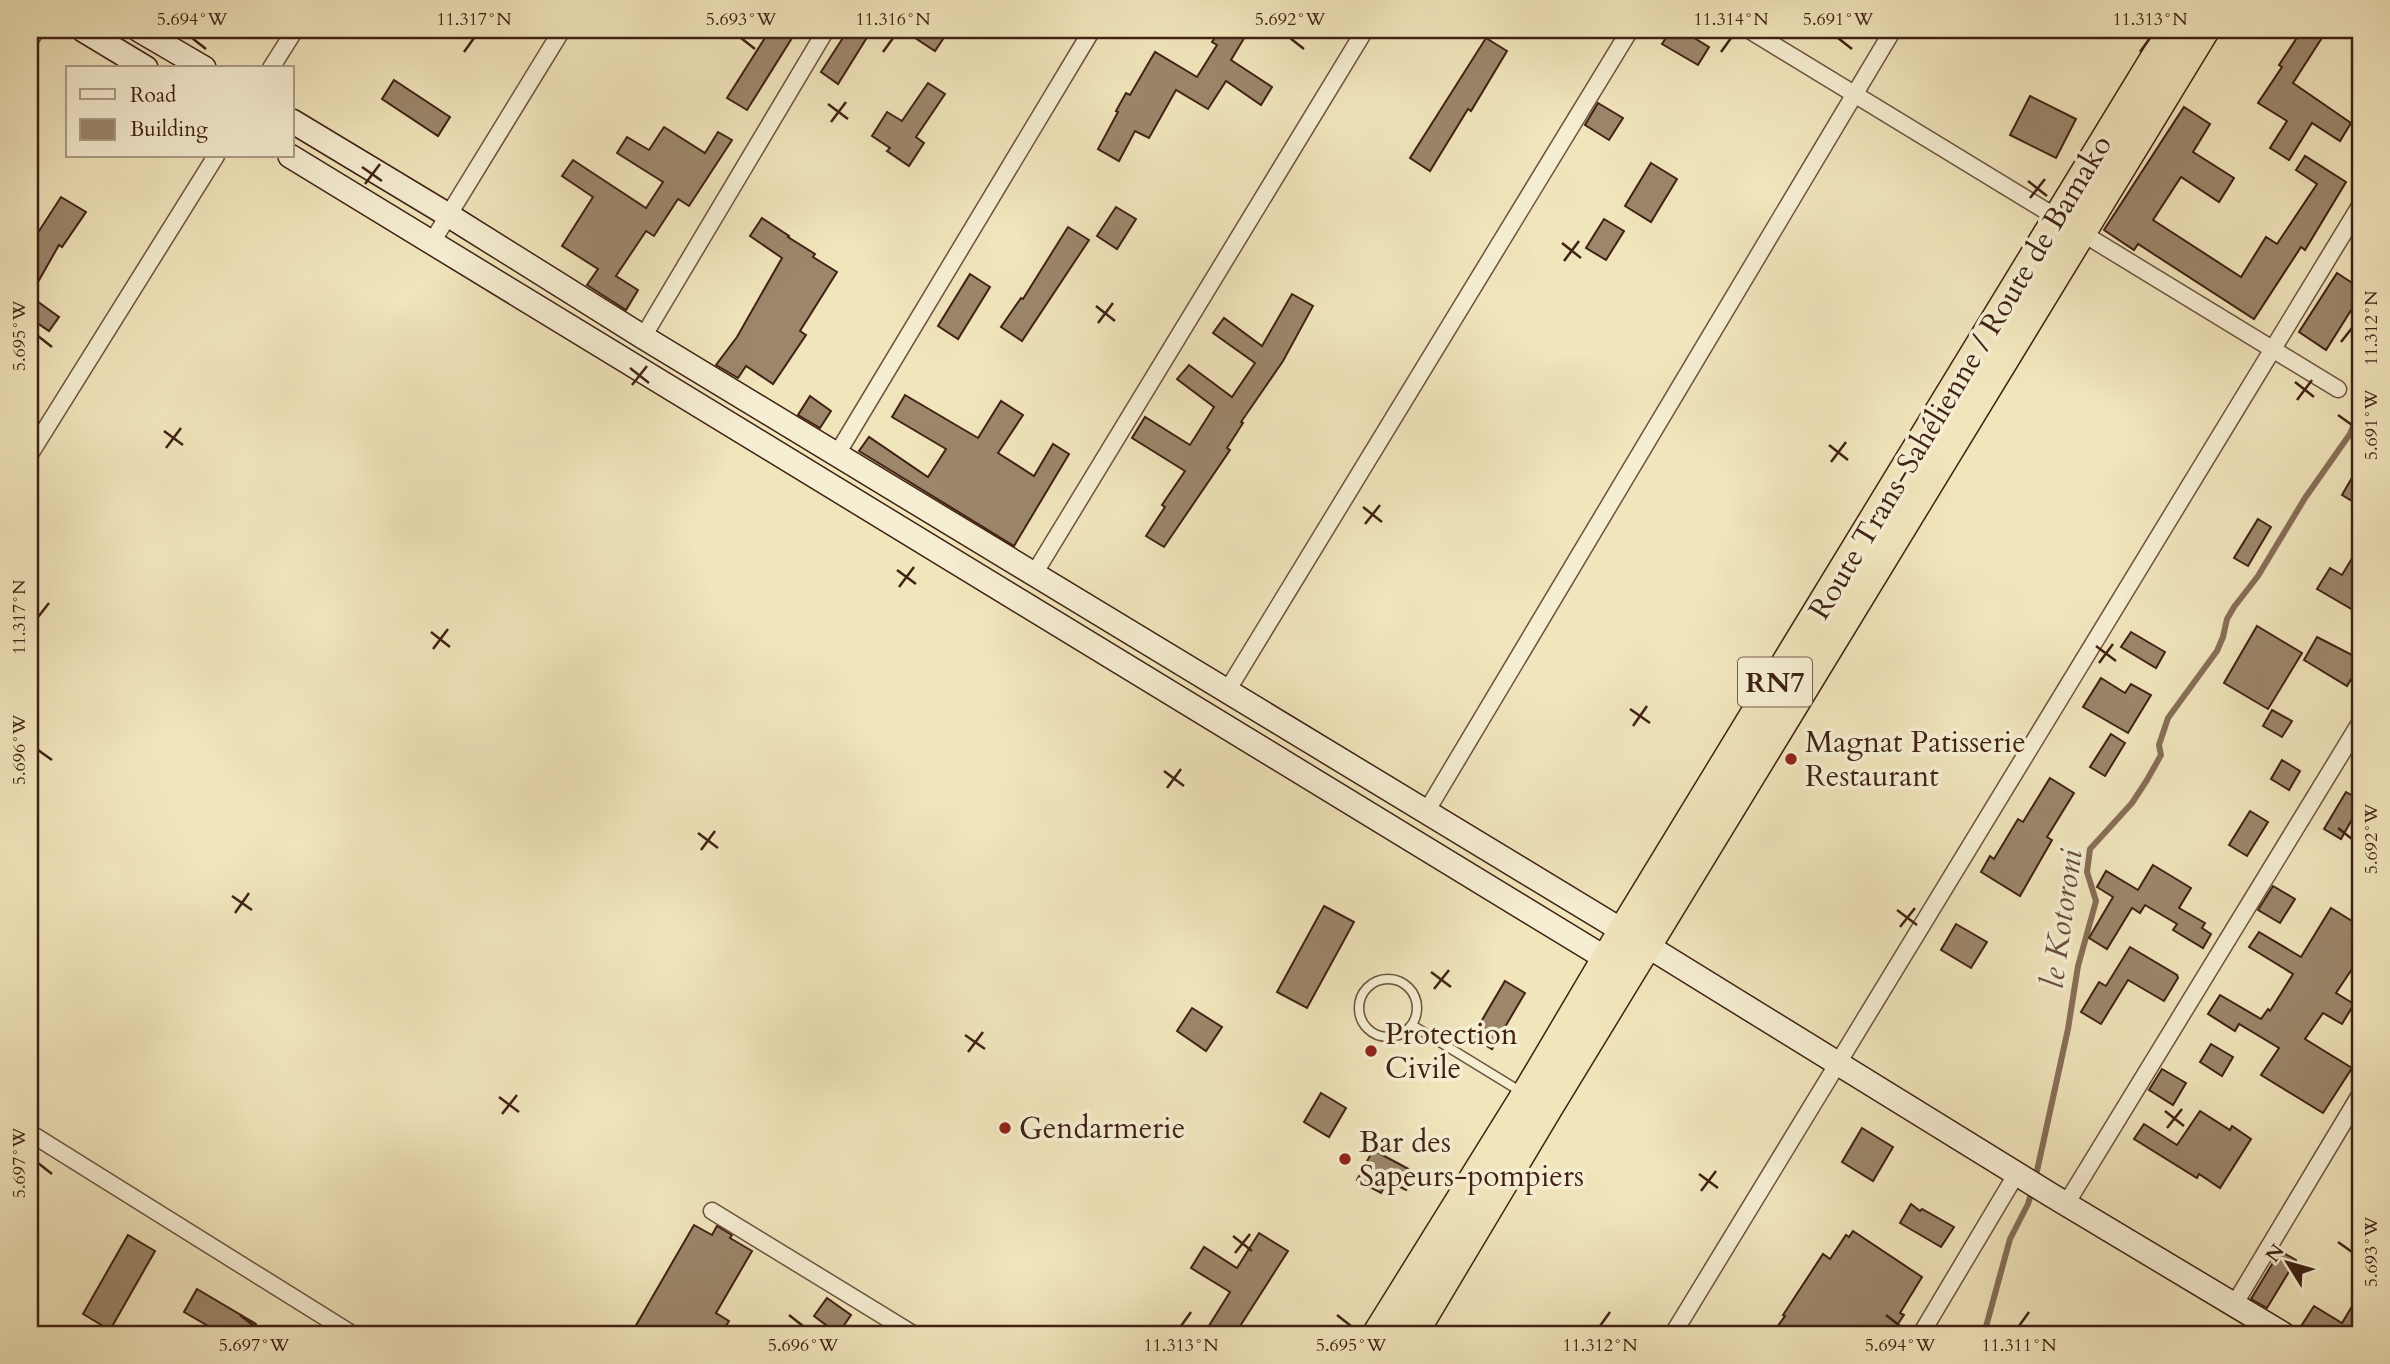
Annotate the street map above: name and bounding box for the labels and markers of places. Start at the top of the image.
place label: Magnat Patisserie Restaurant [1805,722,2026,797]
marker: Magnat Patisserie Restaurant [1783,751,1799,767]
place label: Protection Civile [1385,1014,1518,1089]
marker: Protection Civile [1363,1043,1379,1059]
place label: Gendarmerie [1019,1108,1185,1149]
marker: Gendarmerie [997,1120,1013,1136]
place label: Bar des Sapeurs-pompiers [1359,1122,1584,1197]
marker: Bar des Sapeurs-pompiers [1337,1151,1353,1167]

